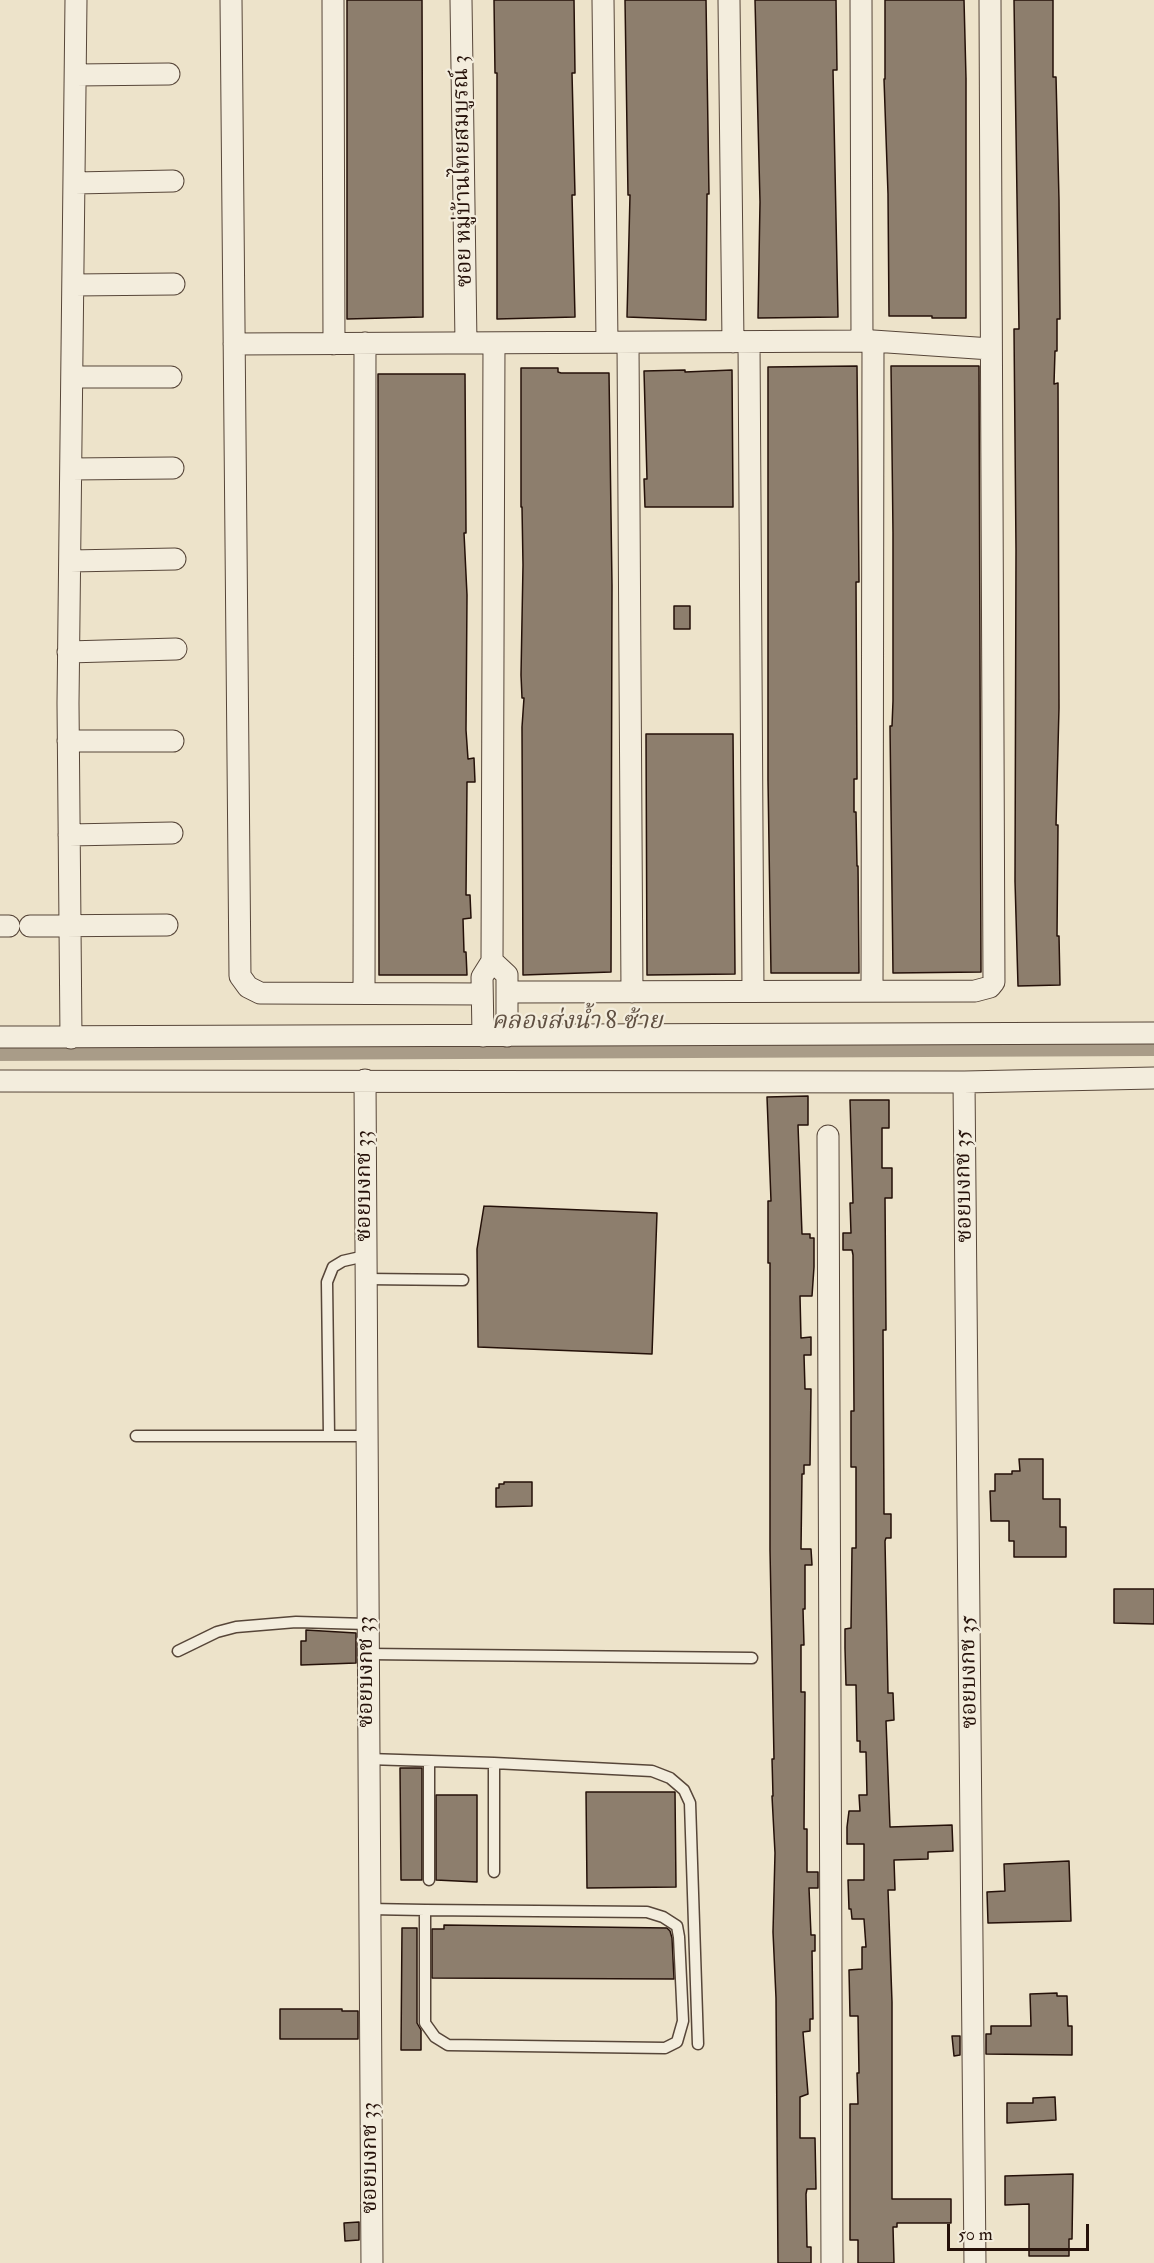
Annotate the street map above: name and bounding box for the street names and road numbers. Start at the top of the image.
street label: ซอย หมู่บ้านไทยสมบูรณ์ 3 [449,55,479,287]
street label: ซอยบงกช 35 [951,1129,979,1243]
street label: ซอยบงกช 33 [352,1130,378,1242]
street label: ซอยบงกช 35 [956,1615,984,1729]
street label: ซอยบงกช 33 [354,1616,380,1728]
street label: ซอยบงกช 33 [358,2102,384,2214]

